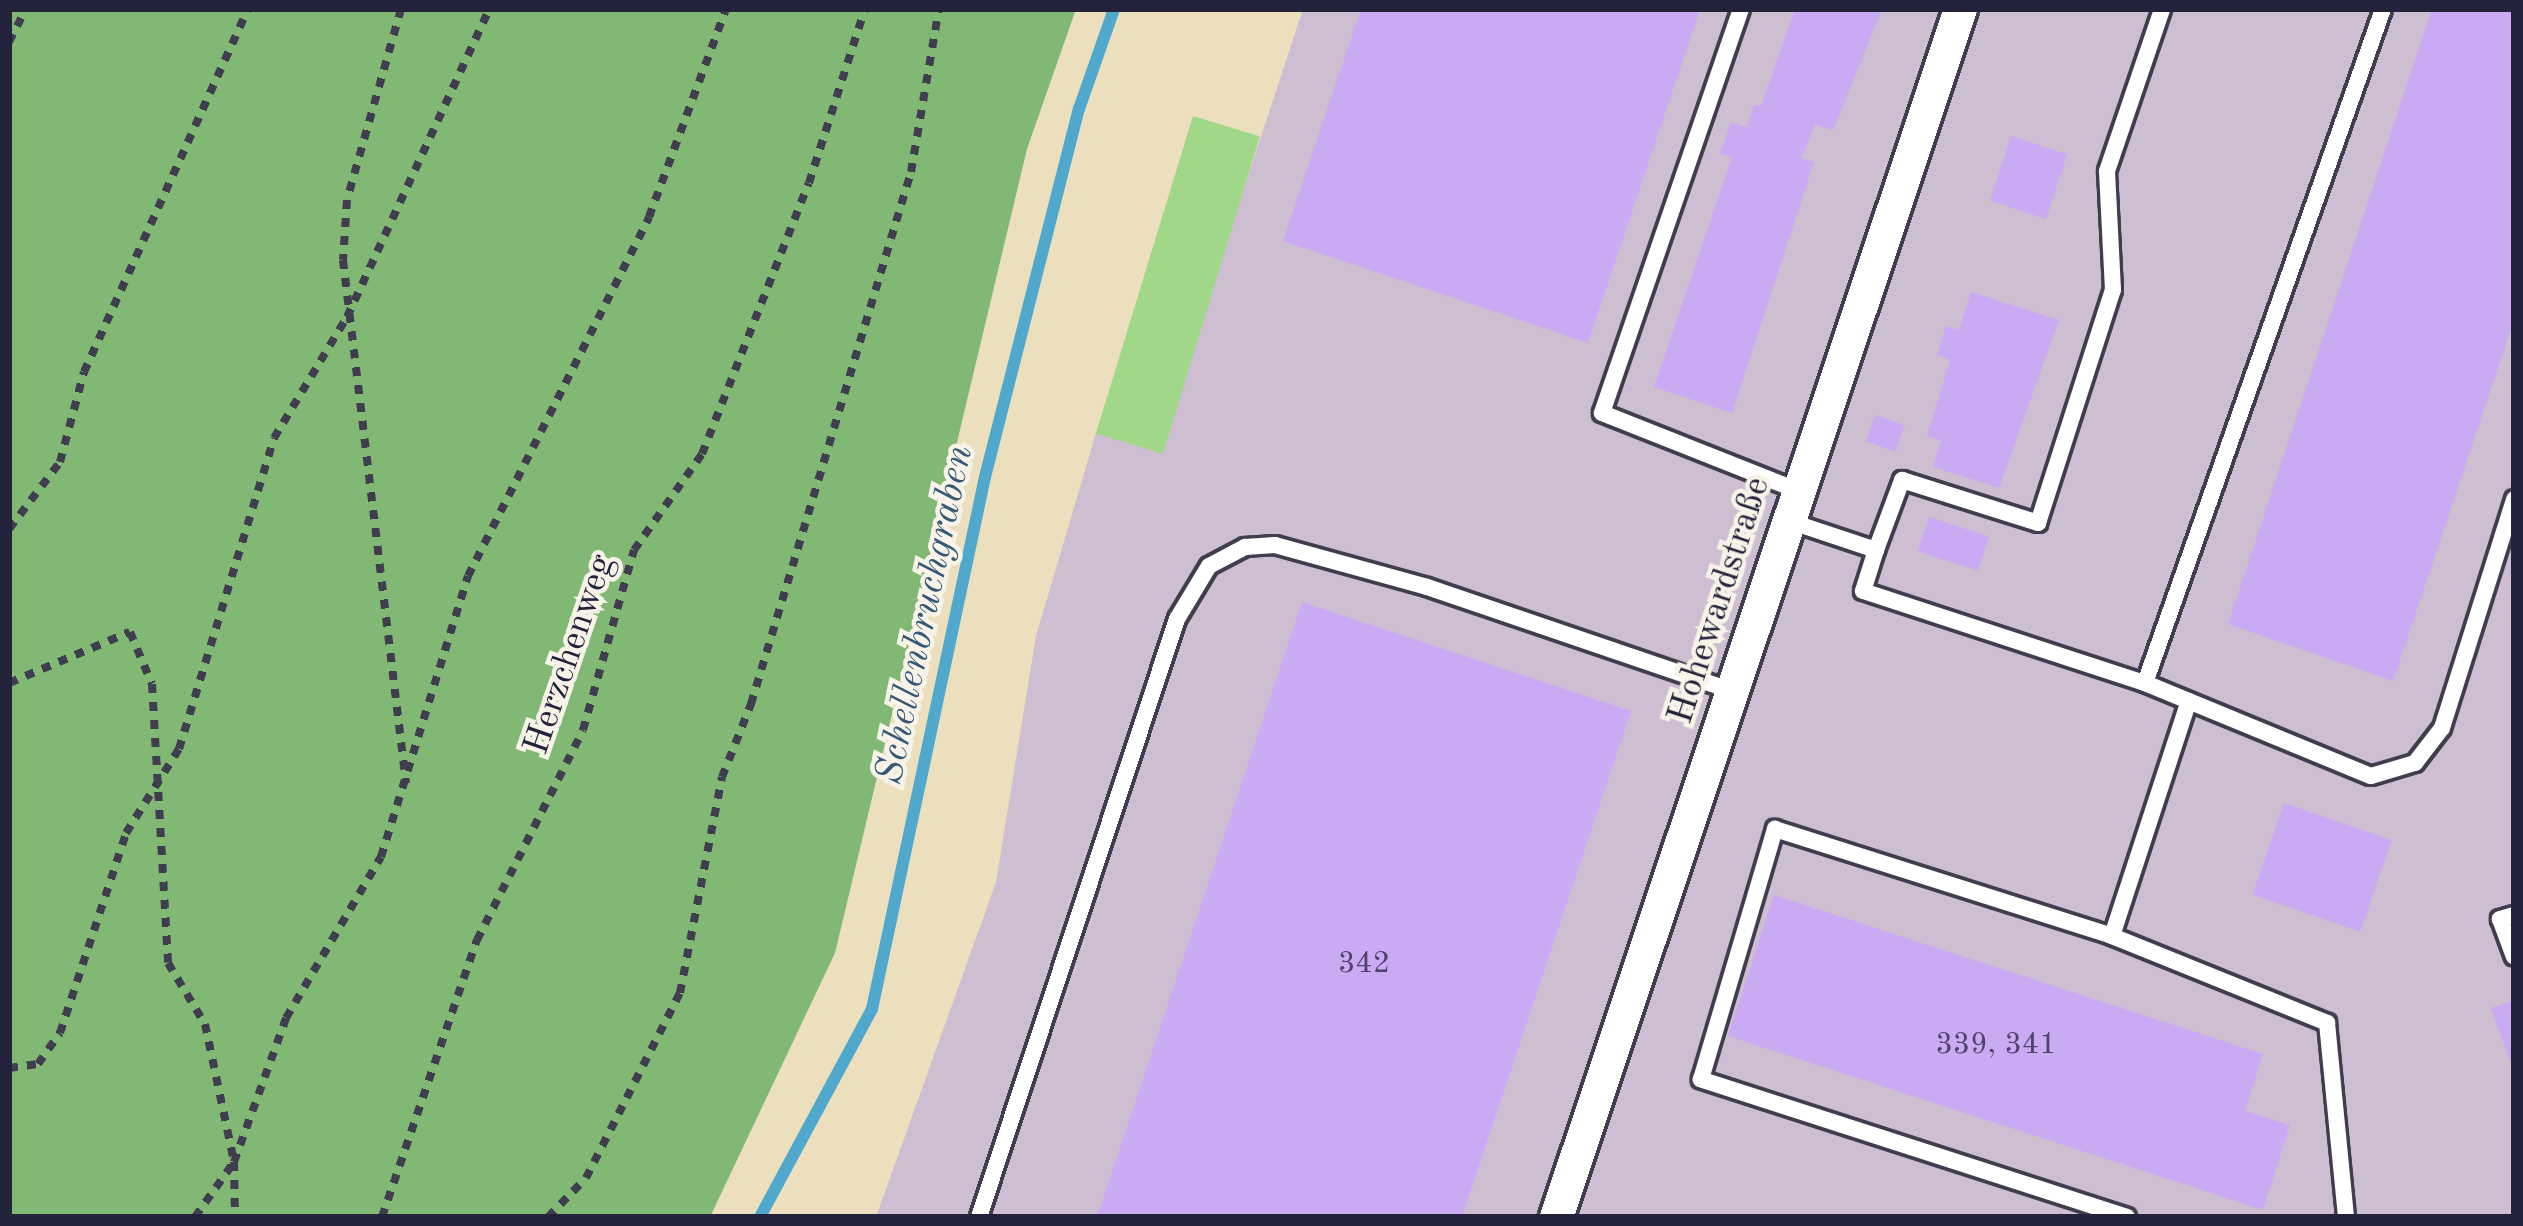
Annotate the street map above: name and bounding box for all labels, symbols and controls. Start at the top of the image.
water label: Schellenbruchgraben [867,441,985,789]
street label: Hohewardstraße [1661,472,1781,730]
street label: Herzchenweg [517,549,625,761]
house number: 342 [1338,946,1390,982]
house number: 339, 341 [1935,1027,2057,1063]

